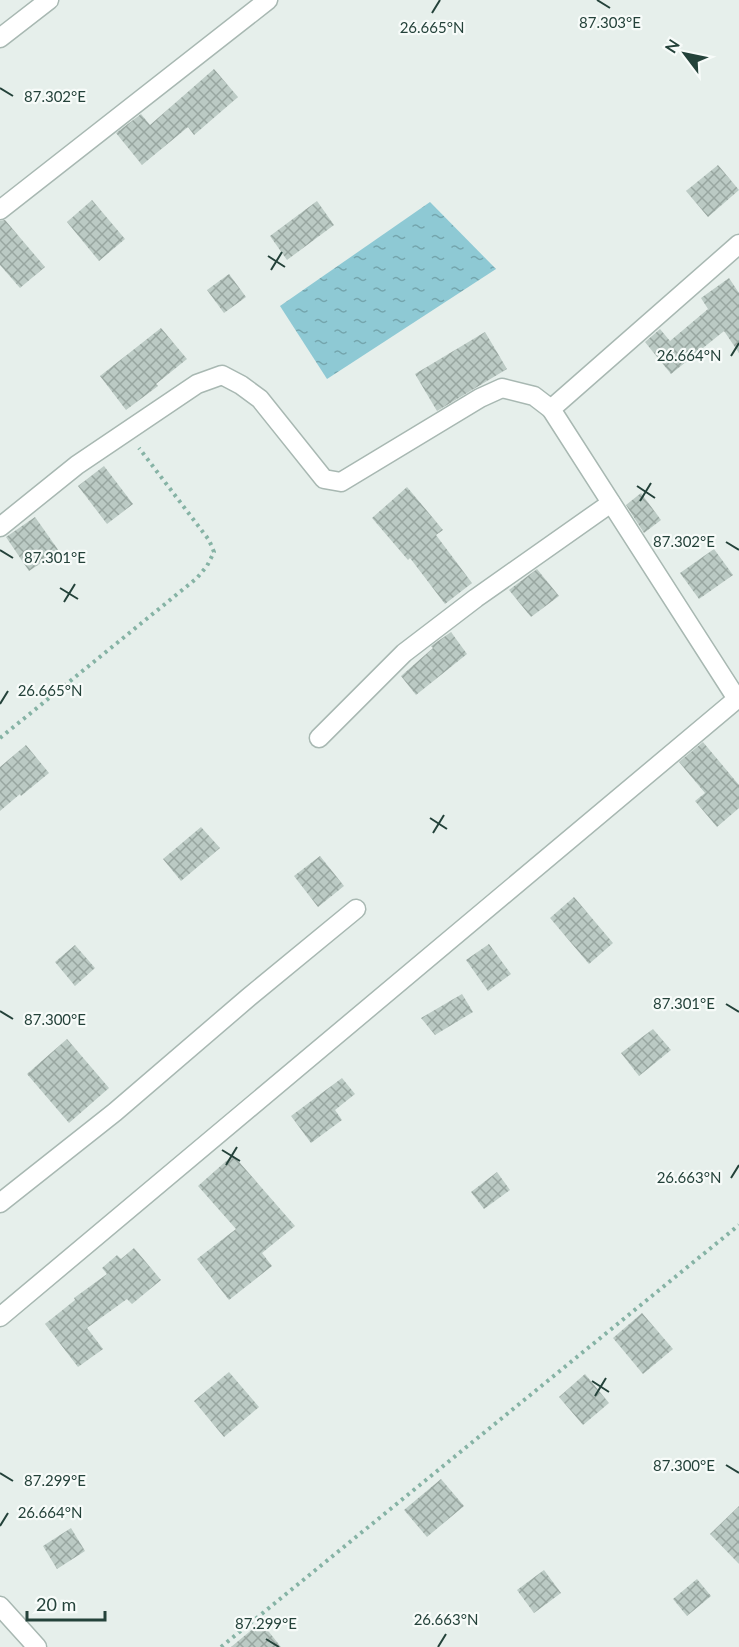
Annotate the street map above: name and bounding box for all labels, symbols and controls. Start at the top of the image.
text: 87.303°E [579,13,641,31]
text: 26.665°N [400,18,464,36]
north arrow [655,24,715,84]
text: N [661,36,683,56]
text: 87.302°E [24,87,86,105]
text: 26.664°N [657,346,721,364]
text: 87.302°E [653,532,715,550]
text: 87.301°E [24,548,86,566]
text: 26.665°N [18,681,82,699]
text: 87.301°E [653,994,715,1012]
text: 87.300°E [24,1010,86,1028]
text: 26.663°N [657,1168,721,1186]
text: 87.300°E [653,1456,715,1474]
text: 87.299°E [24,1471,86,1489]
text: 26.664°N [18,1503,82,1521]
scale bar [27,1584,105,1622]
text: 20 m [36,1593,76,1615]
text: 26.663°N [414,1610,478,1628]
text: 87.299°E [235,1614,297,1632]

